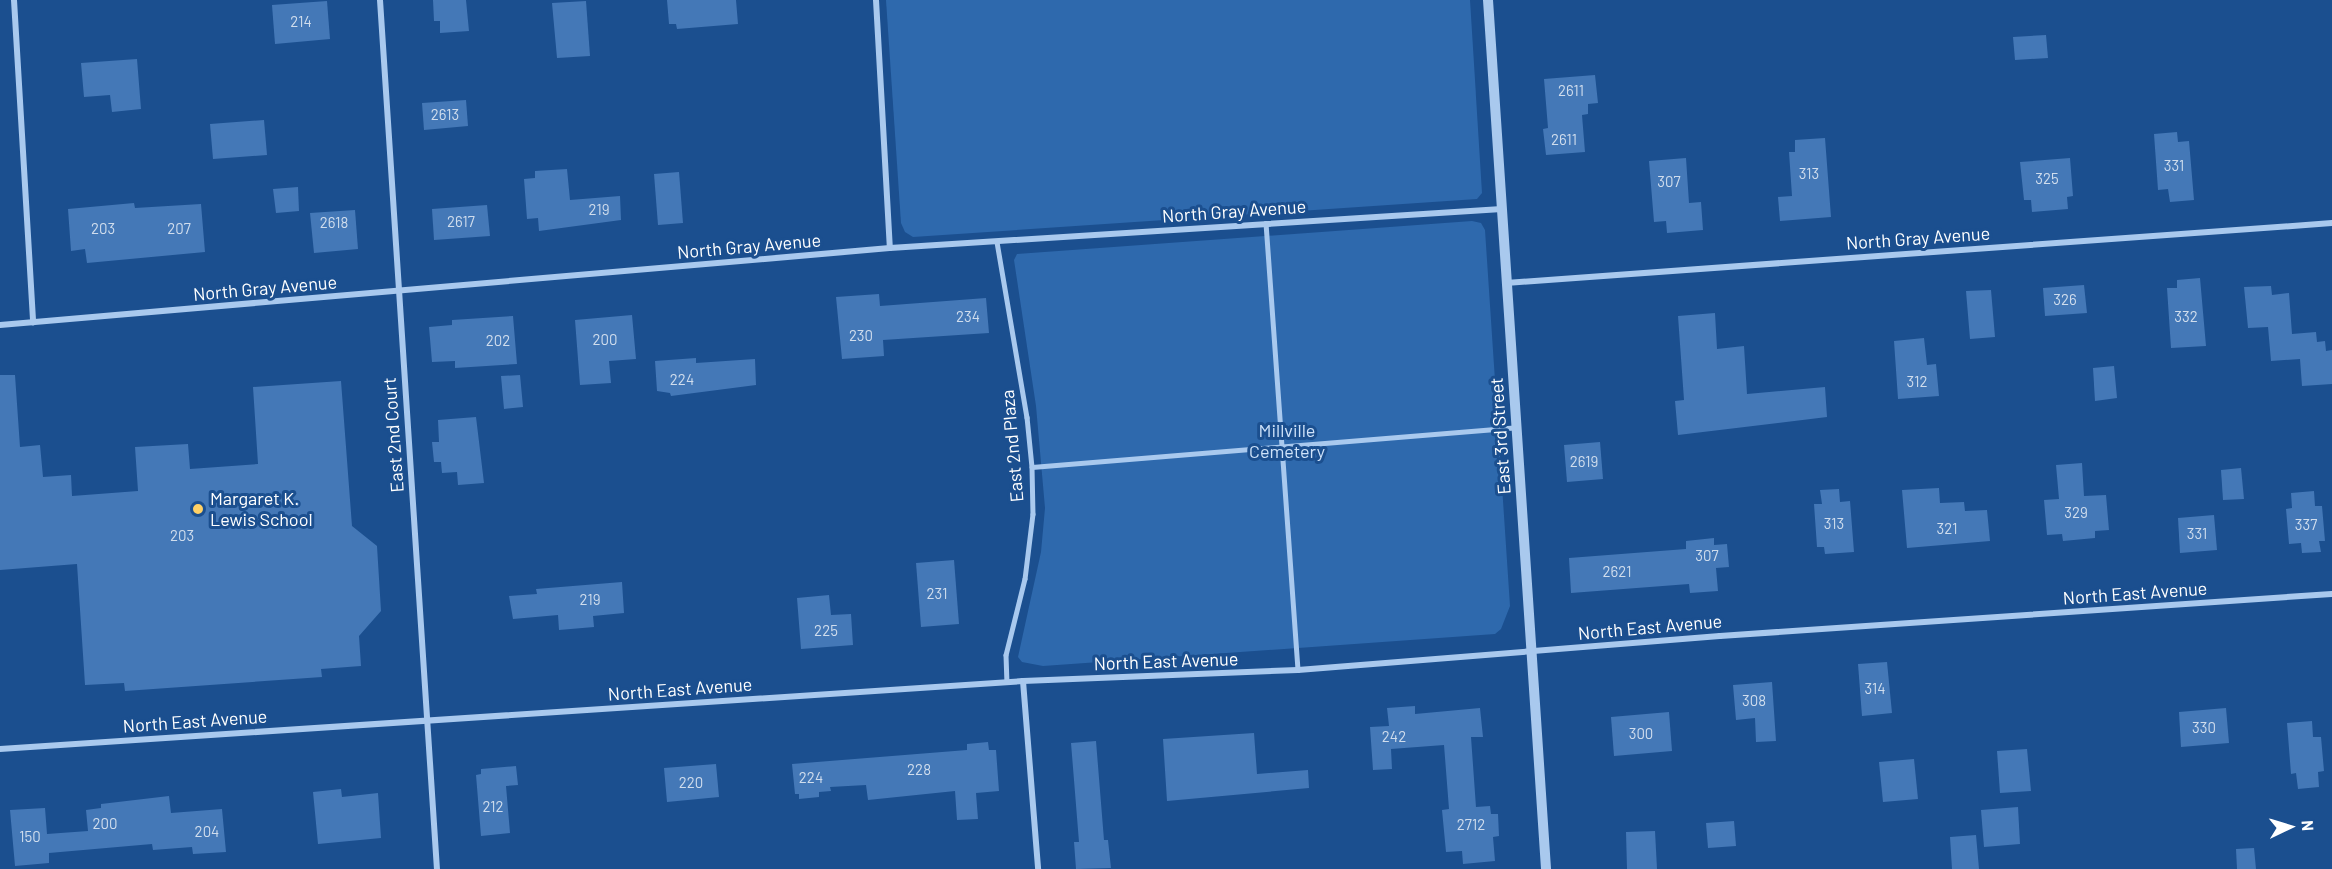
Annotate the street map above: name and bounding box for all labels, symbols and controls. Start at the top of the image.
house number: 214 [290,13,312,31]
house number: 2611 [1558,82,1584,100]
house number: 2613 [431,106,459,124]
house number: 2611 [1551,131,1577,149]
house number: 331 [2164,157,2184,175]
house number: 313 [1799,165,1819,183]
house number: 325 [2035,170,2059,188]
house number: 307 [1657,173,1681,191]
street label: North Gray Avenue [1161,195,1307,227]
house number: 219 [589,201,609,219]
house number: 2617 [447,213,475,231]
house number: 2618 [320,214,348,232]
house number: 203 [91,220,115,238]
house number: 207 [167,220,191,238]
street label: North Gray Avenue [1845,222,1991,254]
street label: North Gray Avenue [676,229,822,263]
street label: North Gray Avenue [192,271,338,305]
house number: 326 [2053,291,2077,309]
house number: 234 [956,308,980,326]
house number: 332 [2174,308,2198,326]
house number: 230 [849,327,873,345]
house number: 200 [593,331,617,349]
house number: 202 [486,332,510,350]
house number: 224 [670,371,694,389]
house number: 312 [1907,373,1927,391]
street label: East 2nd Court [378,377,408,493]
street label: East 3rd Street [1485,377,1515,495]
street label: East 2nd Plaza [996,389,1028,503]
park label: Millville Cemetery [1249,420,1325,462]
house number: 2619 [1570,453,1598,471]
place label: Margaret K. Lewis School [210,488,313,530]
marker: Margaret K. Lewis School [191,502,205,516]
house number: 329 [2064,504,2088,522]
house number: 313 [1824,515,1844,533]
house number: 337 [2295,516,2317,534]
house number: 321 [1937,520,1957,538]
house number: 331 [2187,525,2207,543]
house number: 203 [170,527,194,545]
house number: 307 [1695,547,1719,565]
house number: 2621 [1603,563,1631,581]
street label: North East Avenue [2062,577,2208,609]
house number: 231 [927,585,947,603]
house number: 219 [580,591,600,609]
street label: North East Avenue [1577,610,1723,644]
house number: 225 [814,622,838,640]
street label: North East Avenue [1093,648,1239,674]
street label: North East Avenue [607,673,753,705]
house number: 314 [1864,680,1886,698]
house number: 308 [1742,692,1766,710]
street label: North East Avenue [122,705,268,737]
house number: 330 [2192,719,2216,737]
house number: 300 [1629,725,1653,743]
house number: 242 [1382,728,1406,746]
house number: 228 [907,761,931,779]
house number: 224 [799,769,823,787]
house number: 220 [679,774,703,792]
north arrow [2260,797,2320,857]
house number: 212 [482,798,504,816]
house number: 200 [93,815,117,833]
house number: 2712 [1457,816,1485,834]
text: N [2299,820,2318,832]
house number: 204 [195,823,219,841]
house number: 150 [19,828,41,846]

